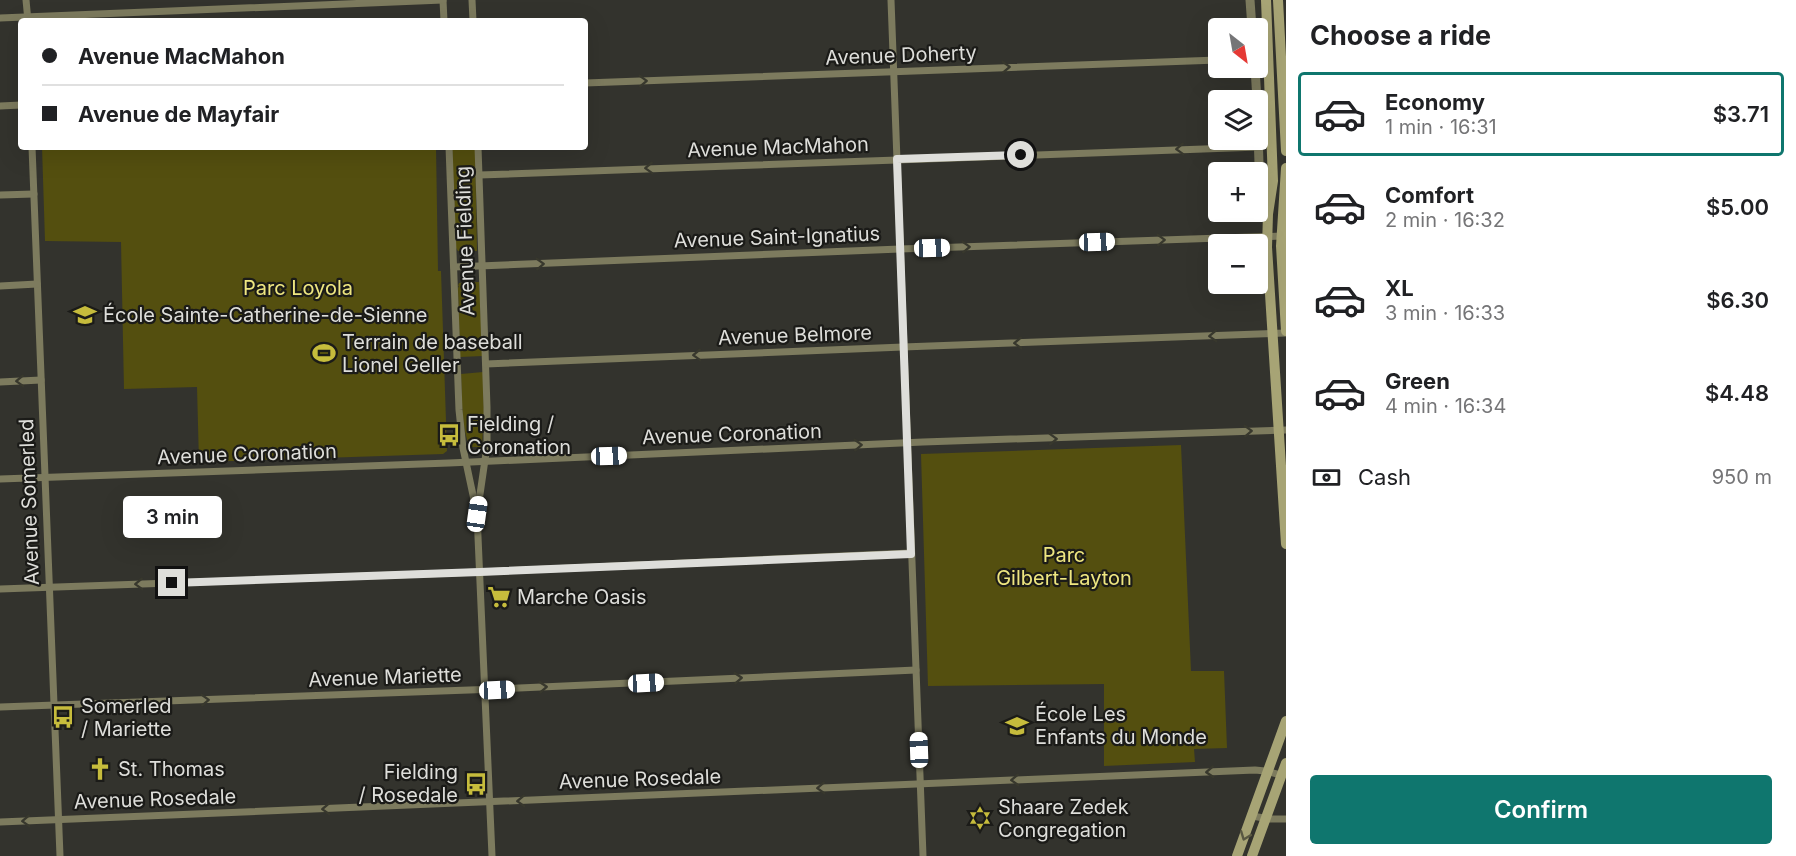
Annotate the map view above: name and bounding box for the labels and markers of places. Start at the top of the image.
school or university icon: École Sainte-Catherine-de-Sienne [72,302,98,328]
place label: École Sainte-Catherine-de-Sienne [103,302,427,327]
place label: Terrain de baseball Lionel Geller [342,330,523,377]
sports icon: Terrain de baseball Lionel Geller [311,340,337,366]
place label: Fielding / Coronation [467,412,571,459]
bus stop icon: Fielding / Coronation [436,422,462,448]
supermarket icon: Marche Oasis [486,584,512,610]
place label: Marche Oasis [517,585,647,609]
place label: Somerled / Mariette [81,694,172,741]
place label: École Les Enfants du Monde [1035,701,1207,749]
bus stop icon: Somerled / Mariette [50,704,76,730]
school or university icon: École Les Enfants du Monde [1004,713,1030,739]
church icon: St. Thomas [87,756,113,782]
place label: St. Thomas [118,757,225,781]
place label: Fielding / Rosedale [358,760,458,807]
bus stop icon: Fielding / Rosedale [463,771,489,797]
place label: Shaare Zedek Congregation [998,795,1129,842]
synagogue icon: Shaare Zedek Congregation [967,805,993,831]

